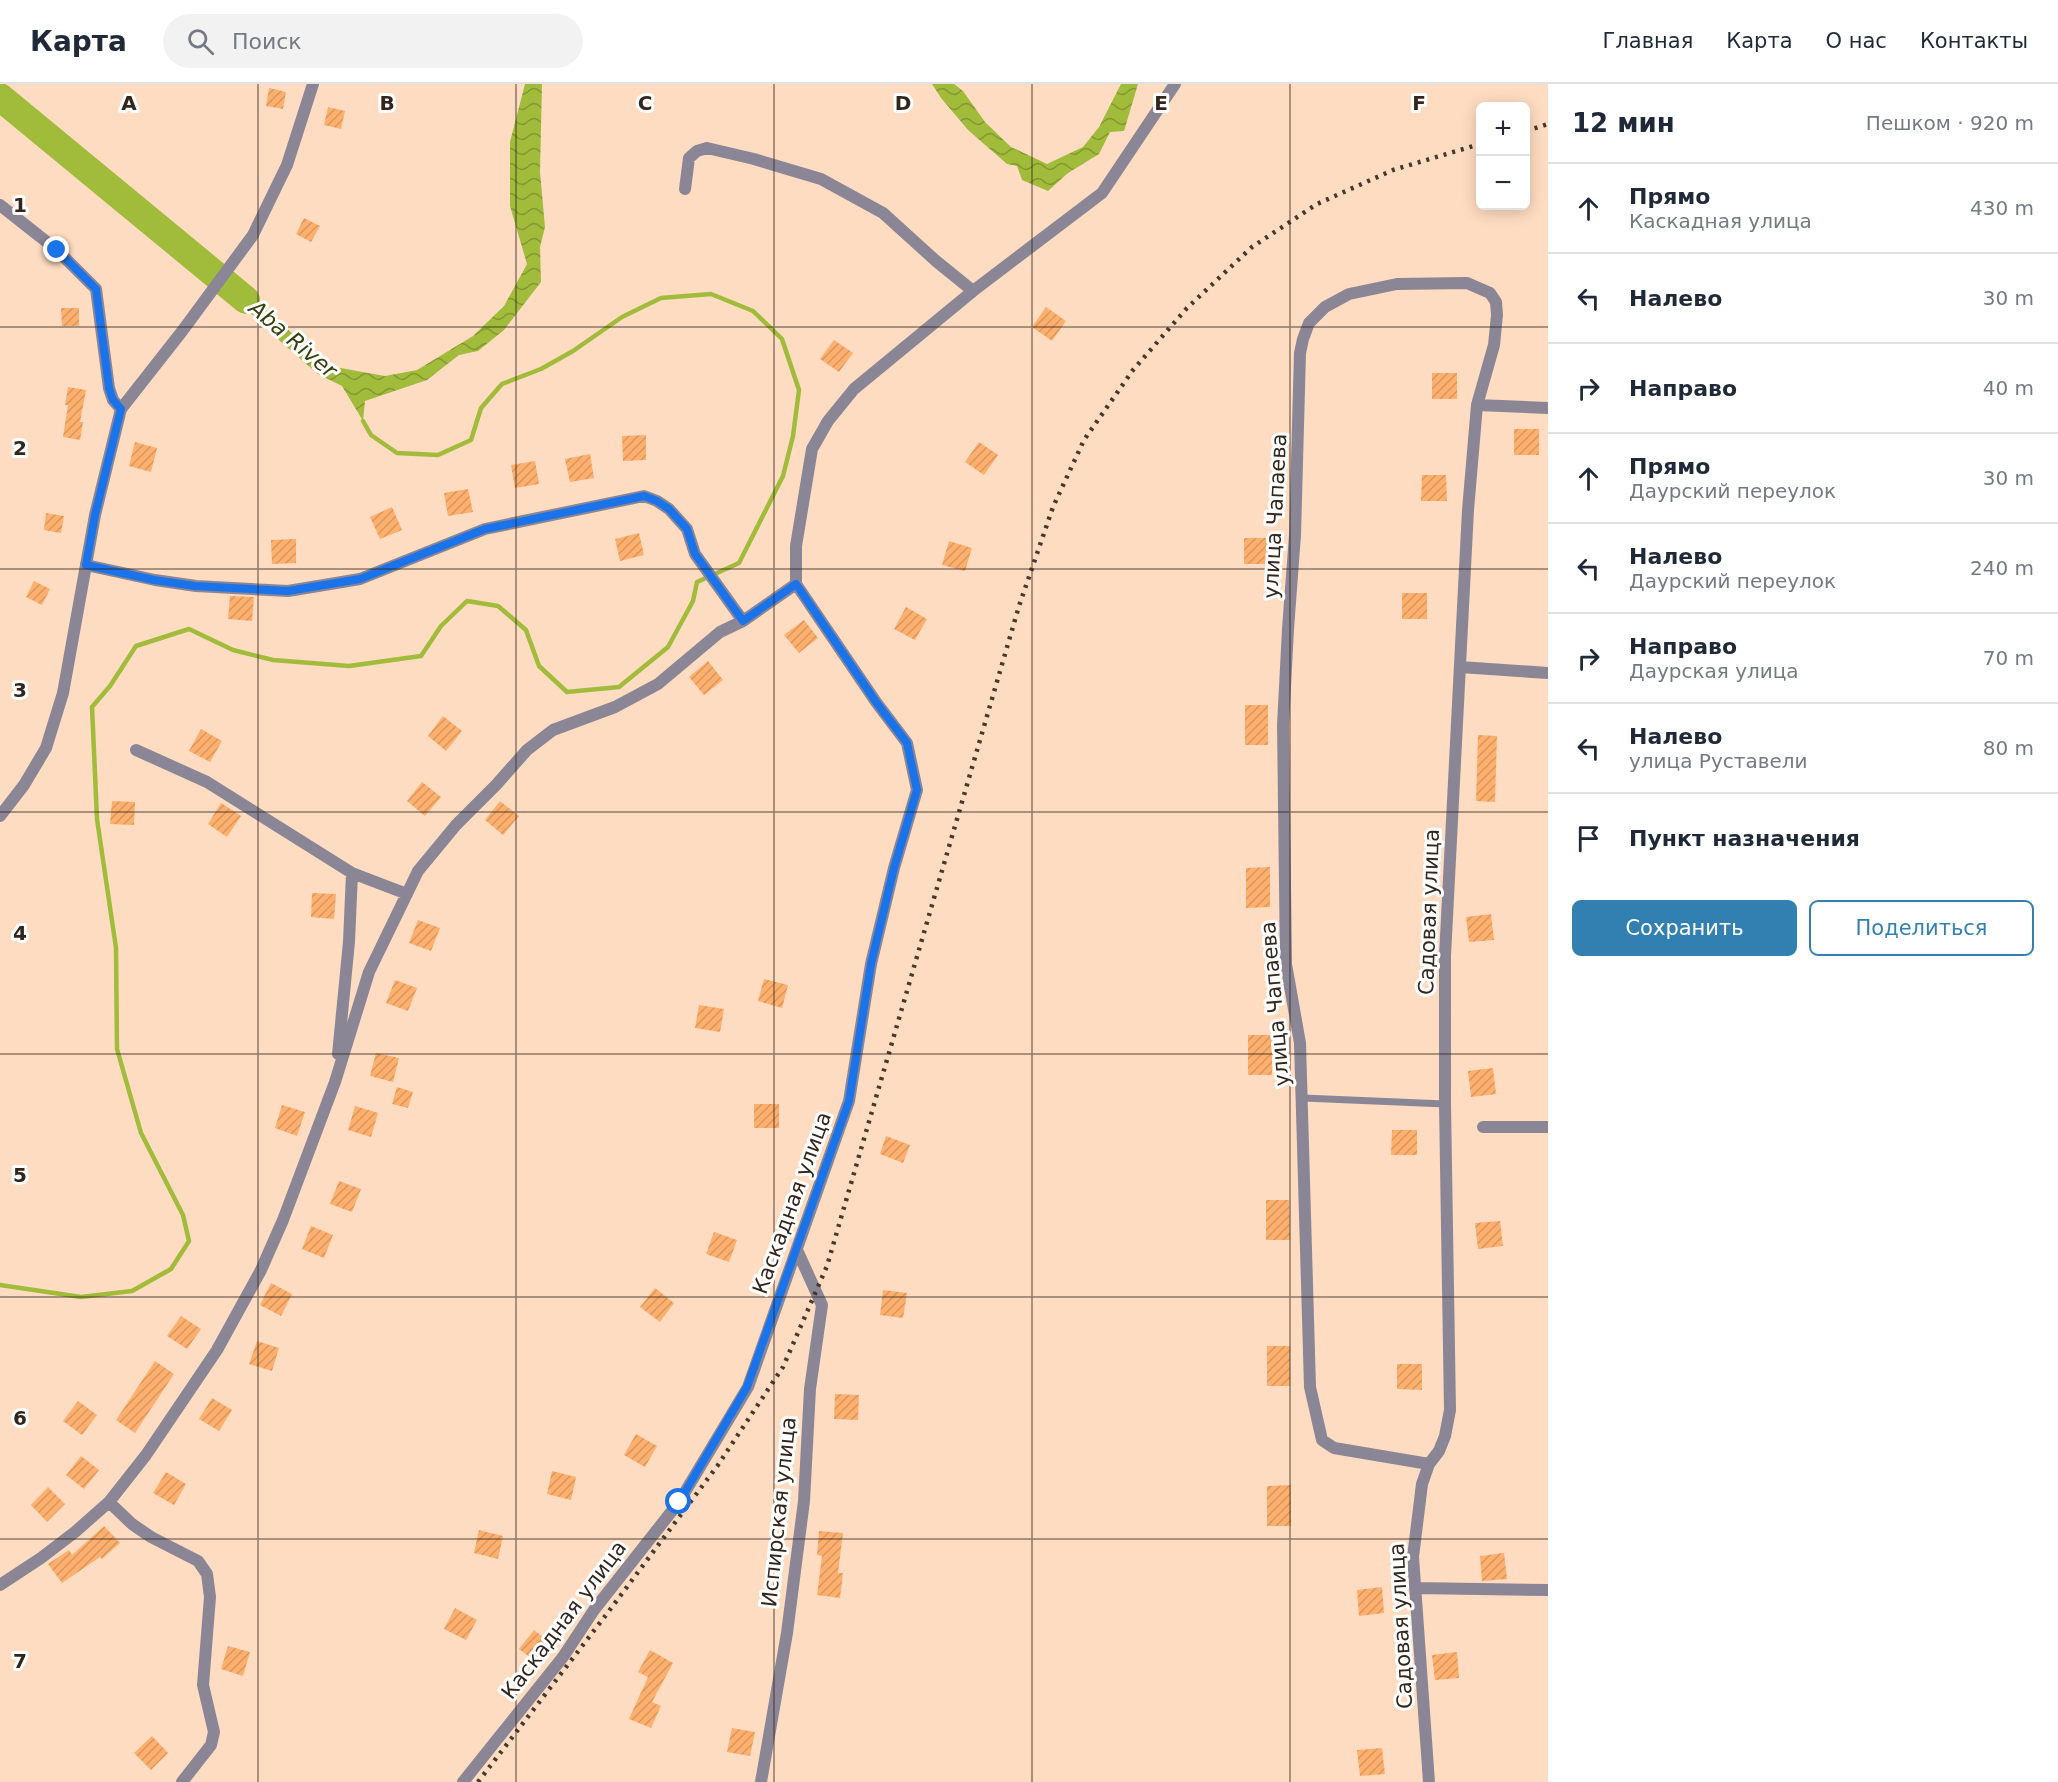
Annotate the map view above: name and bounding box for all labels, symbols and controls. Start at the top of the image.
search box [163,14,583,68]
text: Карта [30,25,127,58]
icon: search [184,25,217,58]
text: Поиск [232,29,302,54]
text: Главная [1603,29,1693,53]
text: Карта [1726,29,1793,53]
text: О нас [1826,29,1887,53]
text: Контакты [1920,29,2028,53]
text: A [121,91,137,115]
text: B [379,91,395,115]
text: C [638,91,652,115]
text: D [895,91,911,115]
text: E [1154,91,1168,115]
text: F [1412,91,1426,115]
map controls [1476,102,1530,210]
button: + [1476,102,1530,156]
text: 12 мин [1572,108,1675,138]
text: Пешком · 920 m [1866,111,2034,135]
button: − [1476,156,1530,210]
text: Прямо [1629,184,1710,209]
icon: ahead [1572,192,1605,225]
text: 1 [13,193,27,217]
text: 430 m [1970,196,2034,220]
text: Каскадная улица [1629,209,1812,233]
route end [43,236,69,262]
icon: left [1572,282,1605,315]
text: Налево [1629,286,1722,311]
text: 30 m [1983,286,2034,310]
water label: Aba River [243,294,343,384]
icon: right [1572,372,1605,405]
text: Направо [1629,376,1737,401]
text: 40 m [1983,376,2034,400]
street label: улица Чапаева [1259,433,1291,599]
text: 2 [13,436,27,460]
text: Прямо [1629,454,1710,479]
icon: ahead [1572,462,1605,495]
text: 30 m [1983,466,2034,490]
text: Даурский переулок [1629,479,1836,503]
text: Налево [1629,544,1722,569]
icon: left [1572,552,1605,585]
text: 240 m [1970,556,2034,580]
text: Даурский переулок [1629,569,1836,593]
text: Направо [1629,634,1737,659]
icon: right [1572,642,1605,675]
text: 70 m [1983,646,2034,670]
text: Даурская улица [1629,659,1799,683]
text: 3 [13,678,27,702]
text: Налево [1629,724,1722,749]
icon: left [1572,732,1605,765]
text: 80 m [1983,736,2034,760]
text: улица Руставели [1629,749,1808,773]
icon: arrive [1572,822,1605,855]
text: Пункт назначения [1629,826,1860,851]
street label: Садовая улица [1414,829,1444,995]
button: Сохранить [1572,900,1797,956]
button: Поделиться [1809,900,2034,956]
text: 4 [13,921,27,945]
street label: улица Чапаева [1256,921,1294,1087]
street label: Каскадная улица [748,1109,836,1297]
text: 5 [13,1163,27,1187]
text: 6 [13,1406,27,1430]
street label: Испирская улица [757,1416,801,1608]
route start [665,1488,691,1514]
street label: Каскадная улица [497,1536,631,1704]
street label: Садовая улица [1385,1542,1417,1710]
text: 7 [13,1649,27,1673]

